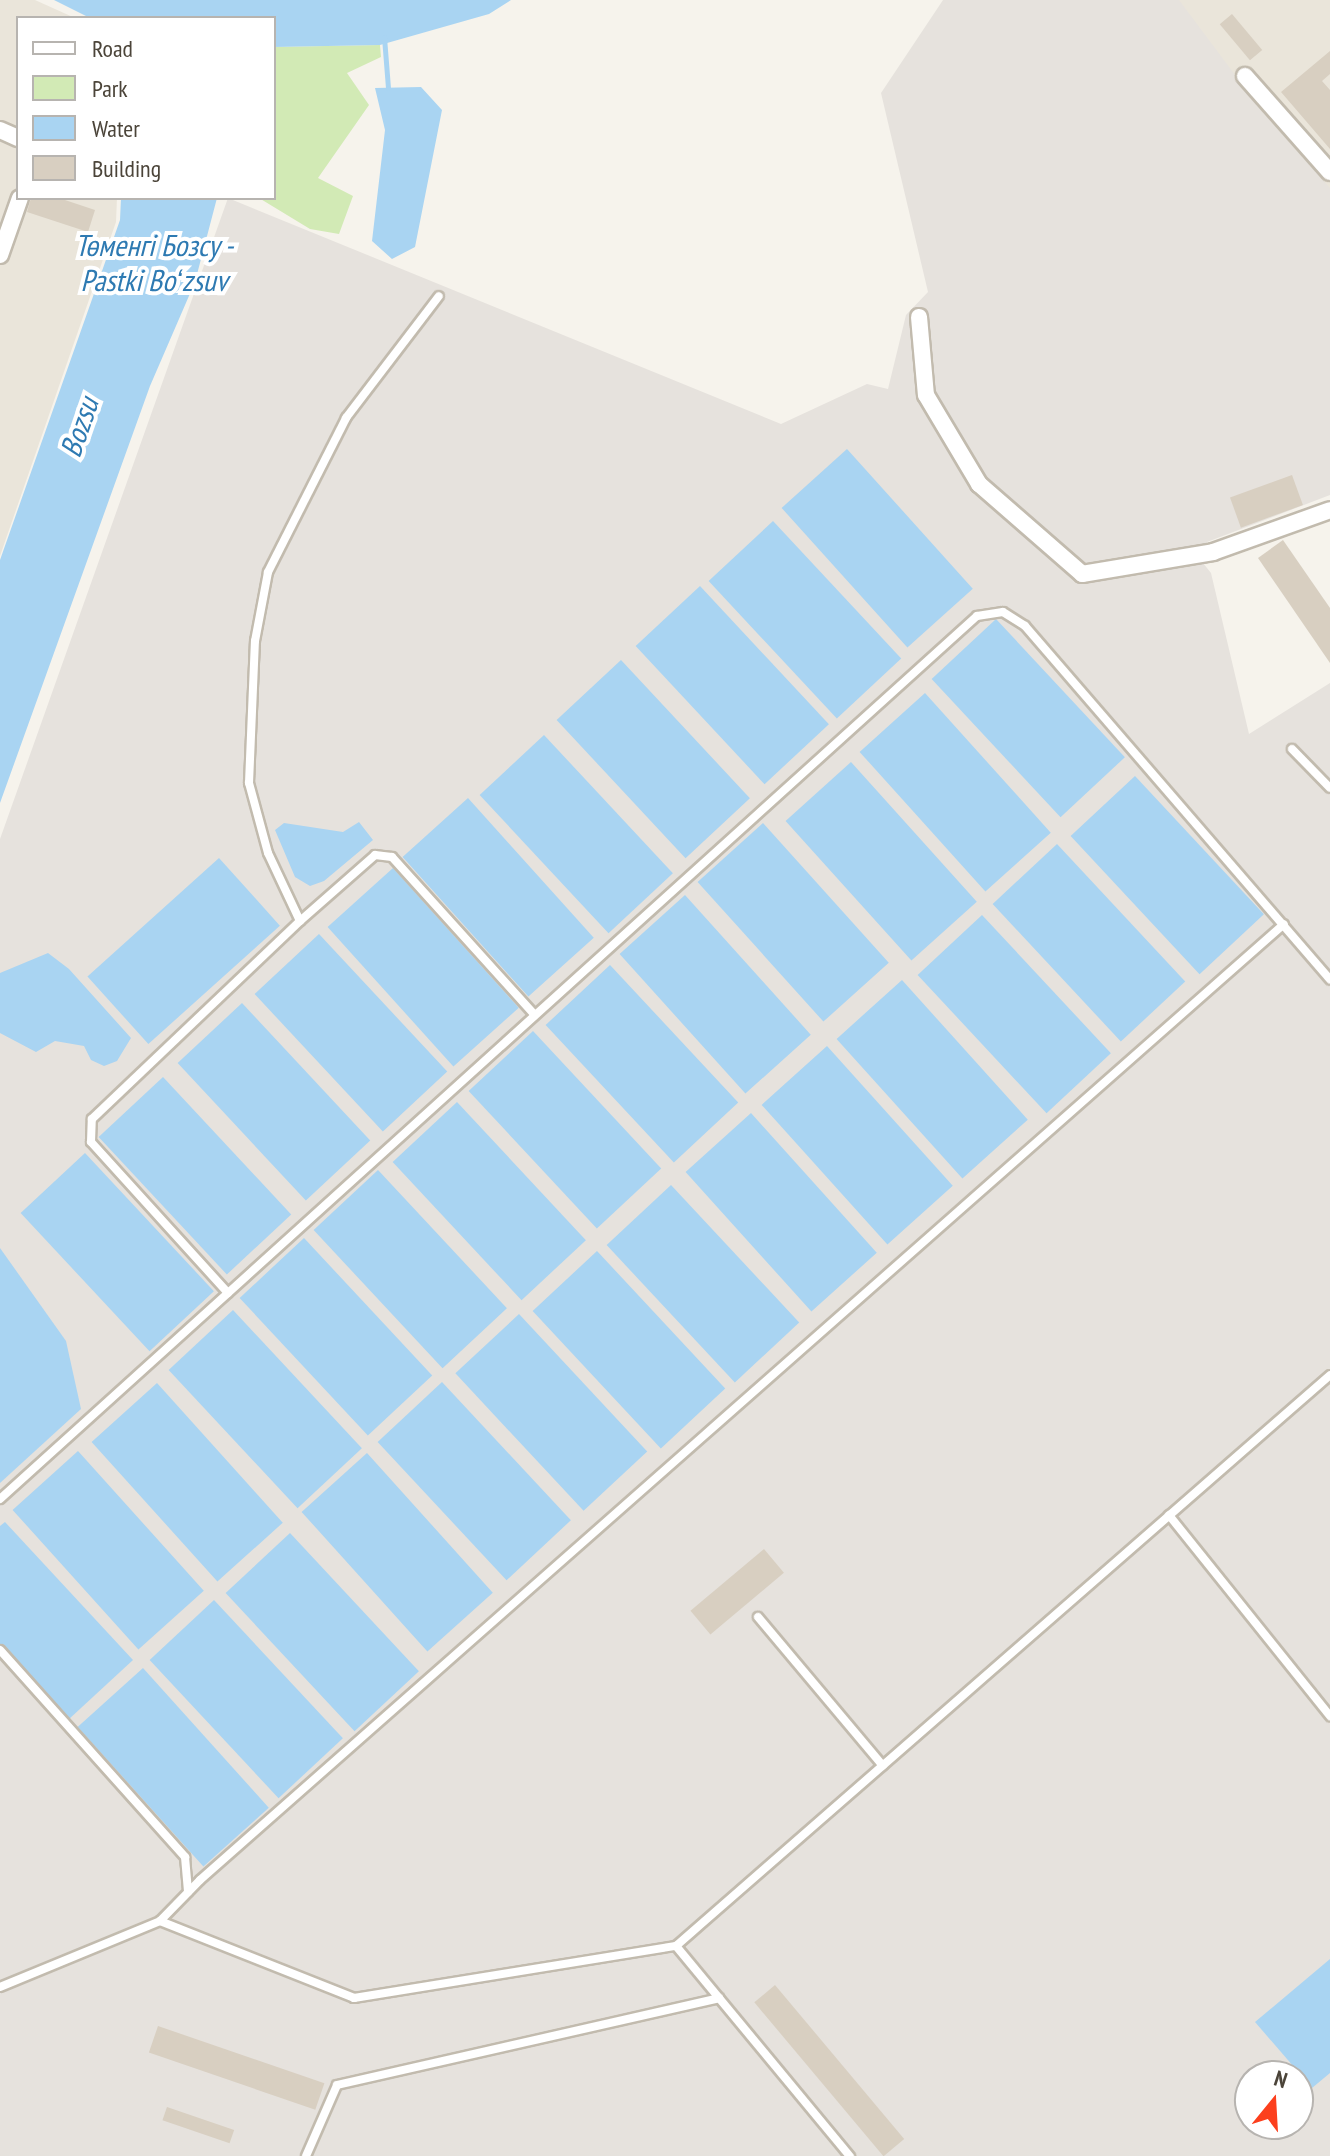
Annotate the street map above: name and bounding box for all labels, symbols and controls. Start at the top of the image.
legend [16,16,276,200]
text: Road [92,33,133,64]
text: Park [92,73,128,104]
text: Water [92,113,140,144]
text: Building [92,153,161,184]
water label: Төменгі Бозсу - Pastki Boʻzsuv [74,227,234,298]
water label: Bozsu [52,392,106,462]
north arrow [1234,2060,1314,2140]
text: N [1271,2064,1291,2094]

